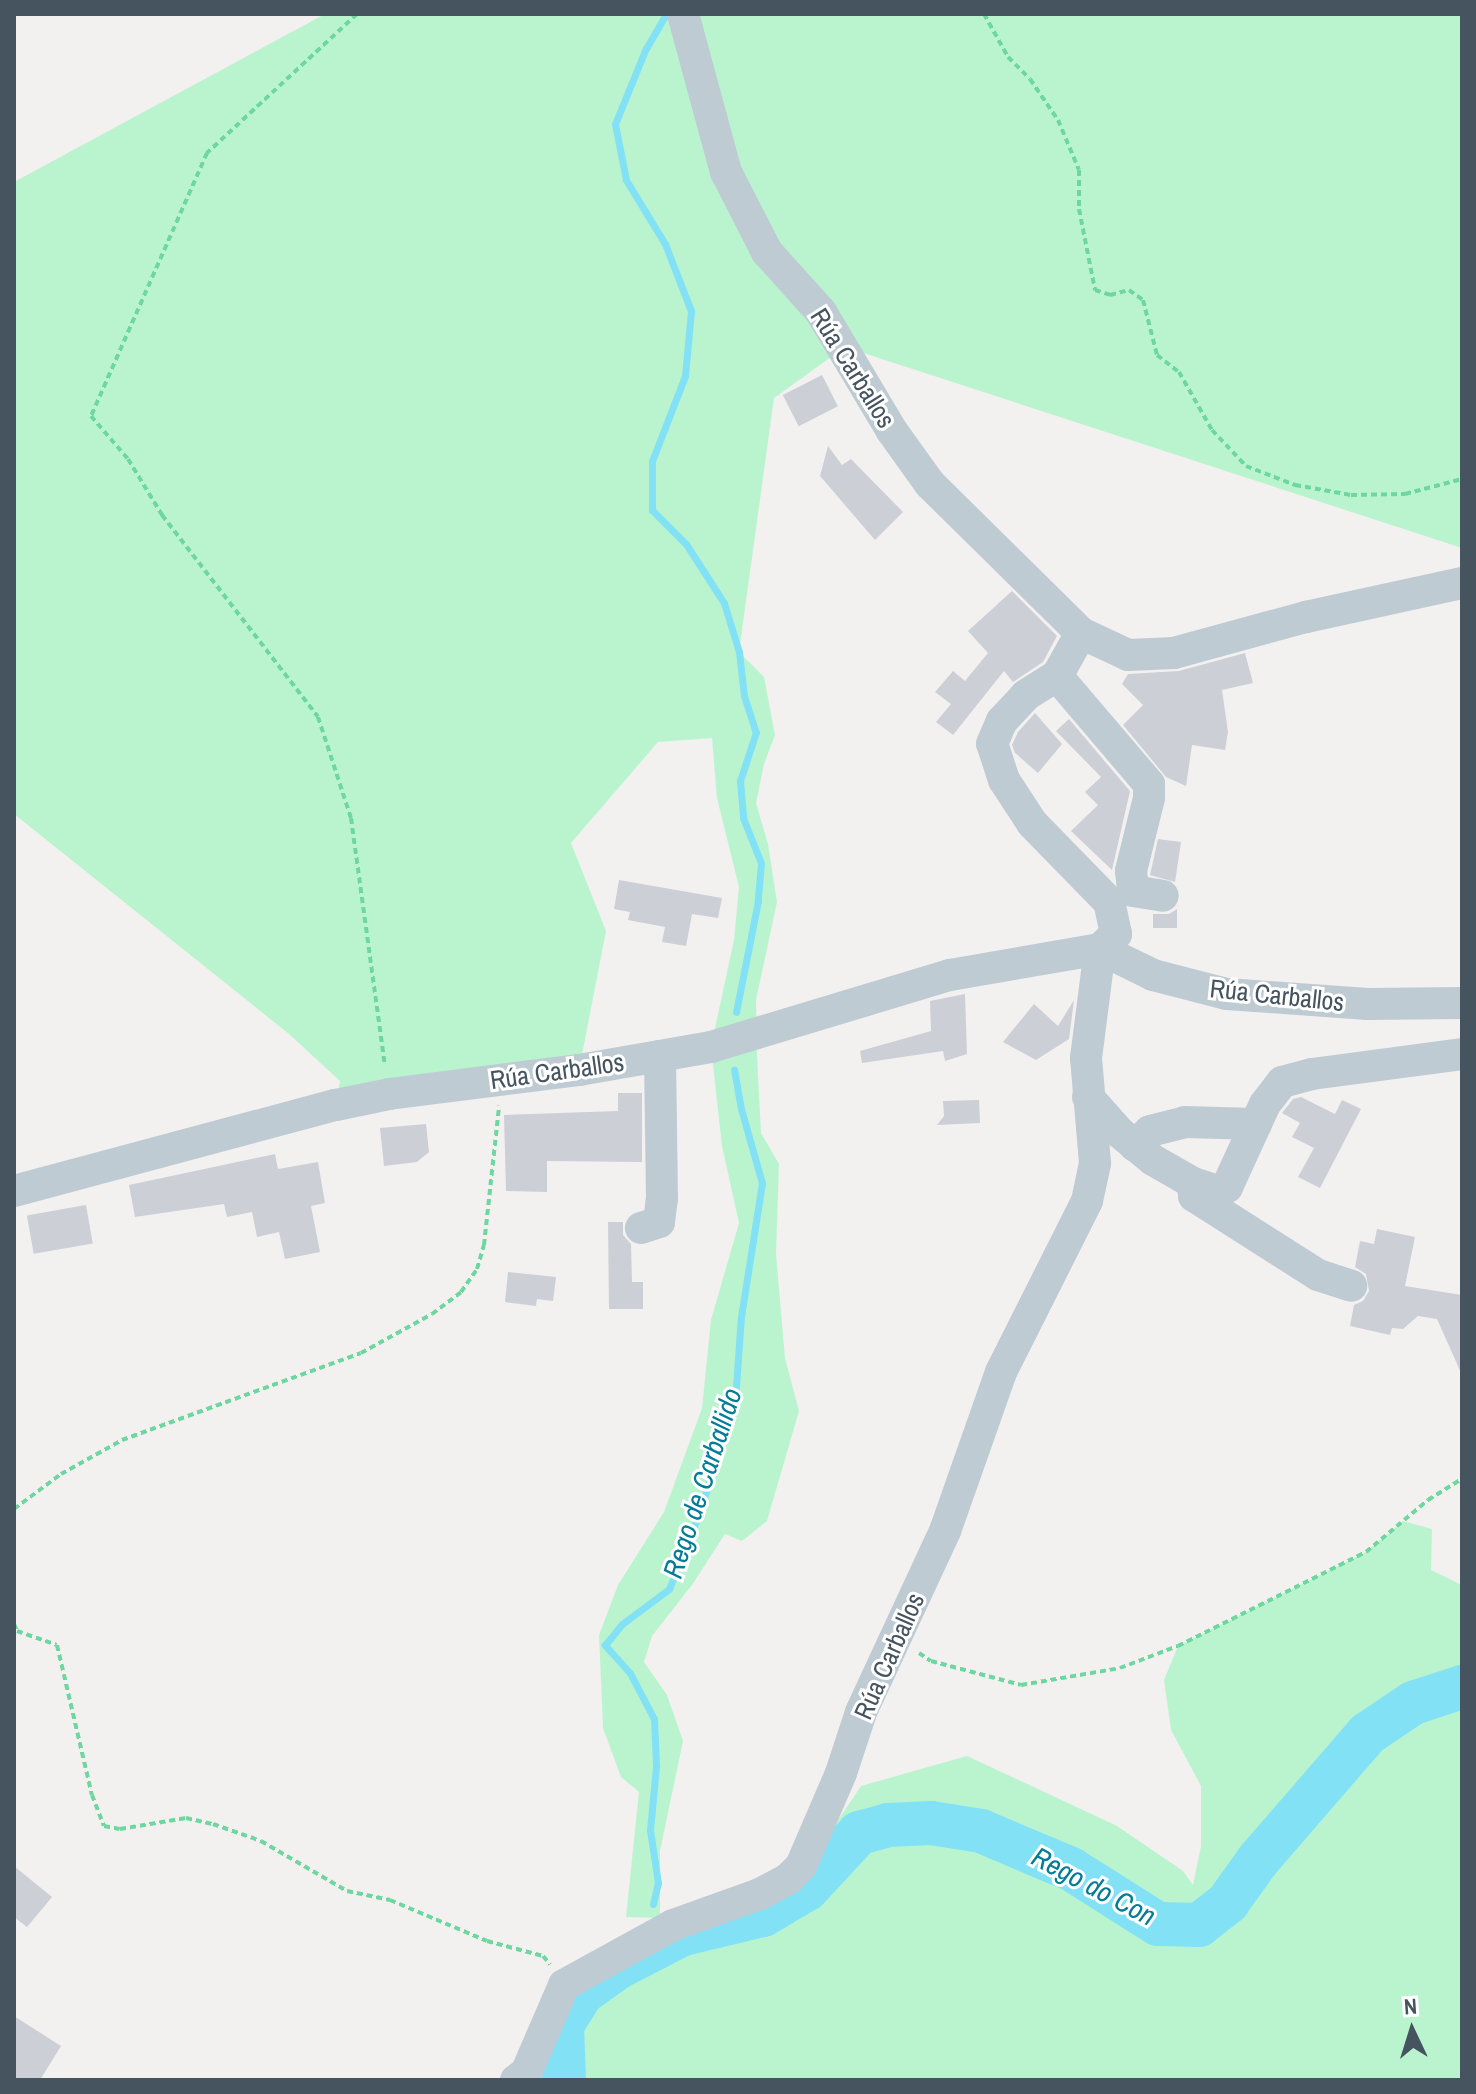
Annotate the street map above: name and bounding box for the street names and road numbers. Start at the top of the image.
street label: Rúa Carballos [804,302,902,434]
street label: Rúa Carballos [1208,972,1346,1018]
street label: Rúa Carballos [488,1046,626,1096]
street label: Rúa Carballos [847,1588,931,1724]

